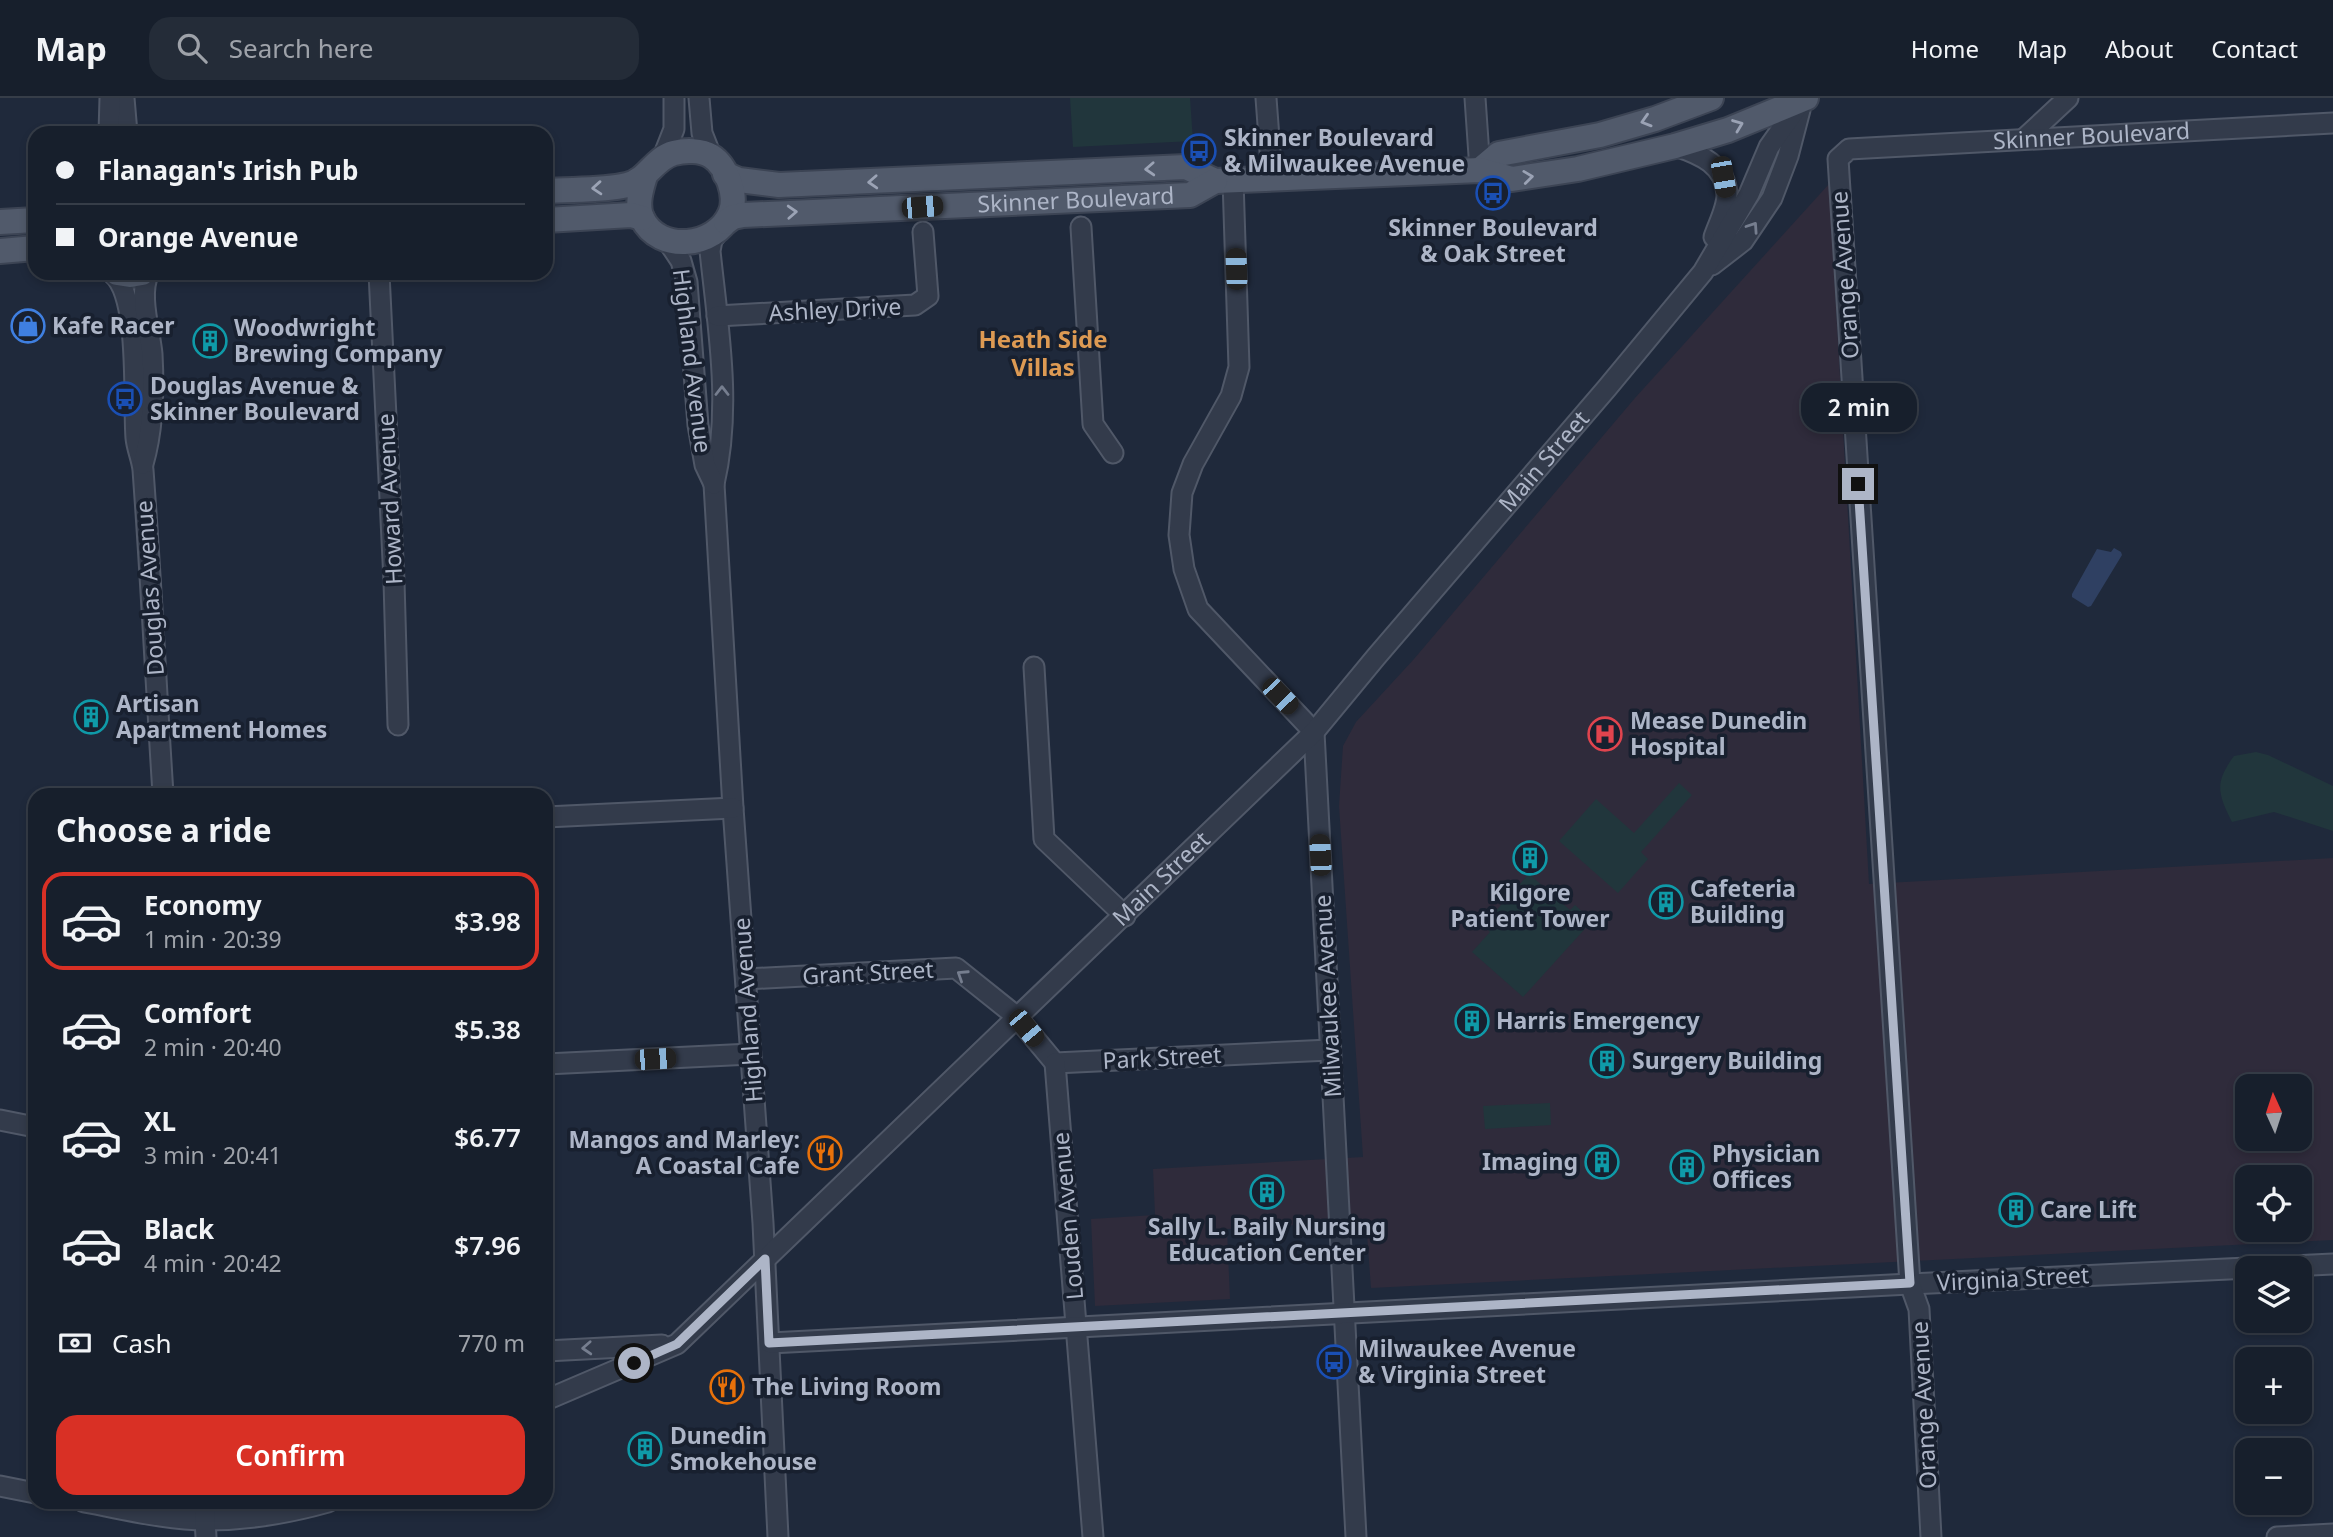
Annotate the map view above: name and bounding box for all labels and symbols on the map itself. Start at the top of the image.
one-way arrow [1641,113,1653,128]
street label: Skinner Boulevard [1992,114,2191,156]
one-way arrow [1731,120,1743,134]
place label: Skinner Boulevard & Milwaukee Avenue [1224,121,1465,179]
bus stop icon: Skinner Boulevard & Milwaukee Avenue [1180,132,1218,170]
car [1710,154,1737,200]
one-way arrow [1144,162,1155,177]
one-way arrow [1522,169,1534,184]
one-way arrow [868,174,879,189]
bus stop icon: Skinner Boulevard & Oak Street [1474,174,1512,212]
street label: Skinner Boulevard [977,179,1175,219]
one-way arrow [591,180,602,195]
street label: Orange Avenue [1822,190,1866,360]
car [901,195,944,219]
one-way arrow [787,205,798,220]
place label: Skinner Boulevard & Oak Street [1388,211,1598,269]
one-way arrow [1745,221,1758,234]
car [1225,248,1248,290]
street label: Highland Avenue [666,267,720,455]
street label: Ashley Drive [768,290,902,328]
shop icon: Kafe Racer [9,307,47,345]
place label: Kafe Racer [52,309,174,341]
place label: Woodwright Brewing Company [234,311,443,369]
building icon: Woodwright Brewing Company [191,322,229,360]
district label: Heath Side Villas [978,322,1108,383]
place label: Douglas Avenue & Skinner Boulevard [150,369,360,427]
bus stop icon: Douglas Avenue & Skinner Boulevard [106,380,144,418]
callout: 2 min [1800,382,1916,432]
one-way arrow [714,386,730,396]
street label: Main Street [1491,403,1596,518]
street label: Howard Avenue [369,413,409,585]
route end [1842,468,1874,500]
street label: Douglas Avenue [127,499,171,677]
car [1258,674,1303,718]
place label: Artisan Apartment Homes [116,687,327,745]
building icon: Artisan Apartment Homes [72,698,110,736]
place label: Mease Dunedin Hospital [1630,704,1807,762]
hospital icon: Mease Dunedin Hospital [1586,715,1624,753]
street label: Main Street [1105,823,1216,933]
car [1309,833,1332,877]
building icon: Kilgore Patient Tower [1511,839,1549,877]
place label: Cafeteria Building [1690,872,1796,930]
place label: Kilgore Patient Tower [1451,876,1609,934]
building icon: Cafeteria Building [1647,883,1685,921]
street label: Milwaukee Avenue [1306,894,1348,1098]
street label: Highland Avenue [725,917,769,1104]
street label: Grant Street [801,953,934,991]
one-way arrow [957,970,970,983]
building icon: Harris Emergency [1453,1002,1491,1040]
place label: Harris Emergency [1496,1004,1701,1036]
car [1005,1005,1048,1051]
street label: Park Street [1102,1038,1222,1076]
building icon: Surgery Building [1588,1042,1626,1080]
place label: Surgery Building [1632,1044,1822,1076]
car [634,1047,677,1071]
north arrow [2235,1074,2312,1152]
place label: Mangos and Marley: A Coastal Cafe [568,1123,800,1181]
street label: Louden Avenue [1044,1131,1090,1301]
restaurant icon: Mangos and Marley: A Coastal Cafe [806,1134,844,1172]
place label: Physician Offices [1712,1137,1820,1195]
building icon: Imaging [1583,1143,1621,1181]
place label: Imaging [1482,1145,1578,1177]
building icon: Physician Offices [1668,1148,1706,1186]
building icon: Sally L. Baily Nursing Education Center [1248,1173,1286,1211]
building icon: Care Lift [1997,1191,2035,1229]
place label: Care Lift [2040,1193,2137,1225]
place label: Sally L. Baily Nursing Education Center [1148,1210,1386,1268]
street label: Virginia Street [1936,1258,2090,1298]
street label: Orange Avenue [1903,1320,1943,1490]
place label: Milwaukee Avenue & Virginia Street [1358,1332,1576,1390]
one-way arrow [581,1341,592,1356]
bus stop icon: Milwaukee Avenue & Virginia Street [1315,1343,1353,1381]
route start [618,1347,650,1379]
restaurant icon: The Living Room [708,1368,746,1406]
place label: The Living Room [752,1370,941,1402]
place label: Dunedin Smokehouse [670,1419,817,1477]
building icon: Dunedin Smokehouse [626,1430,664,1468]

